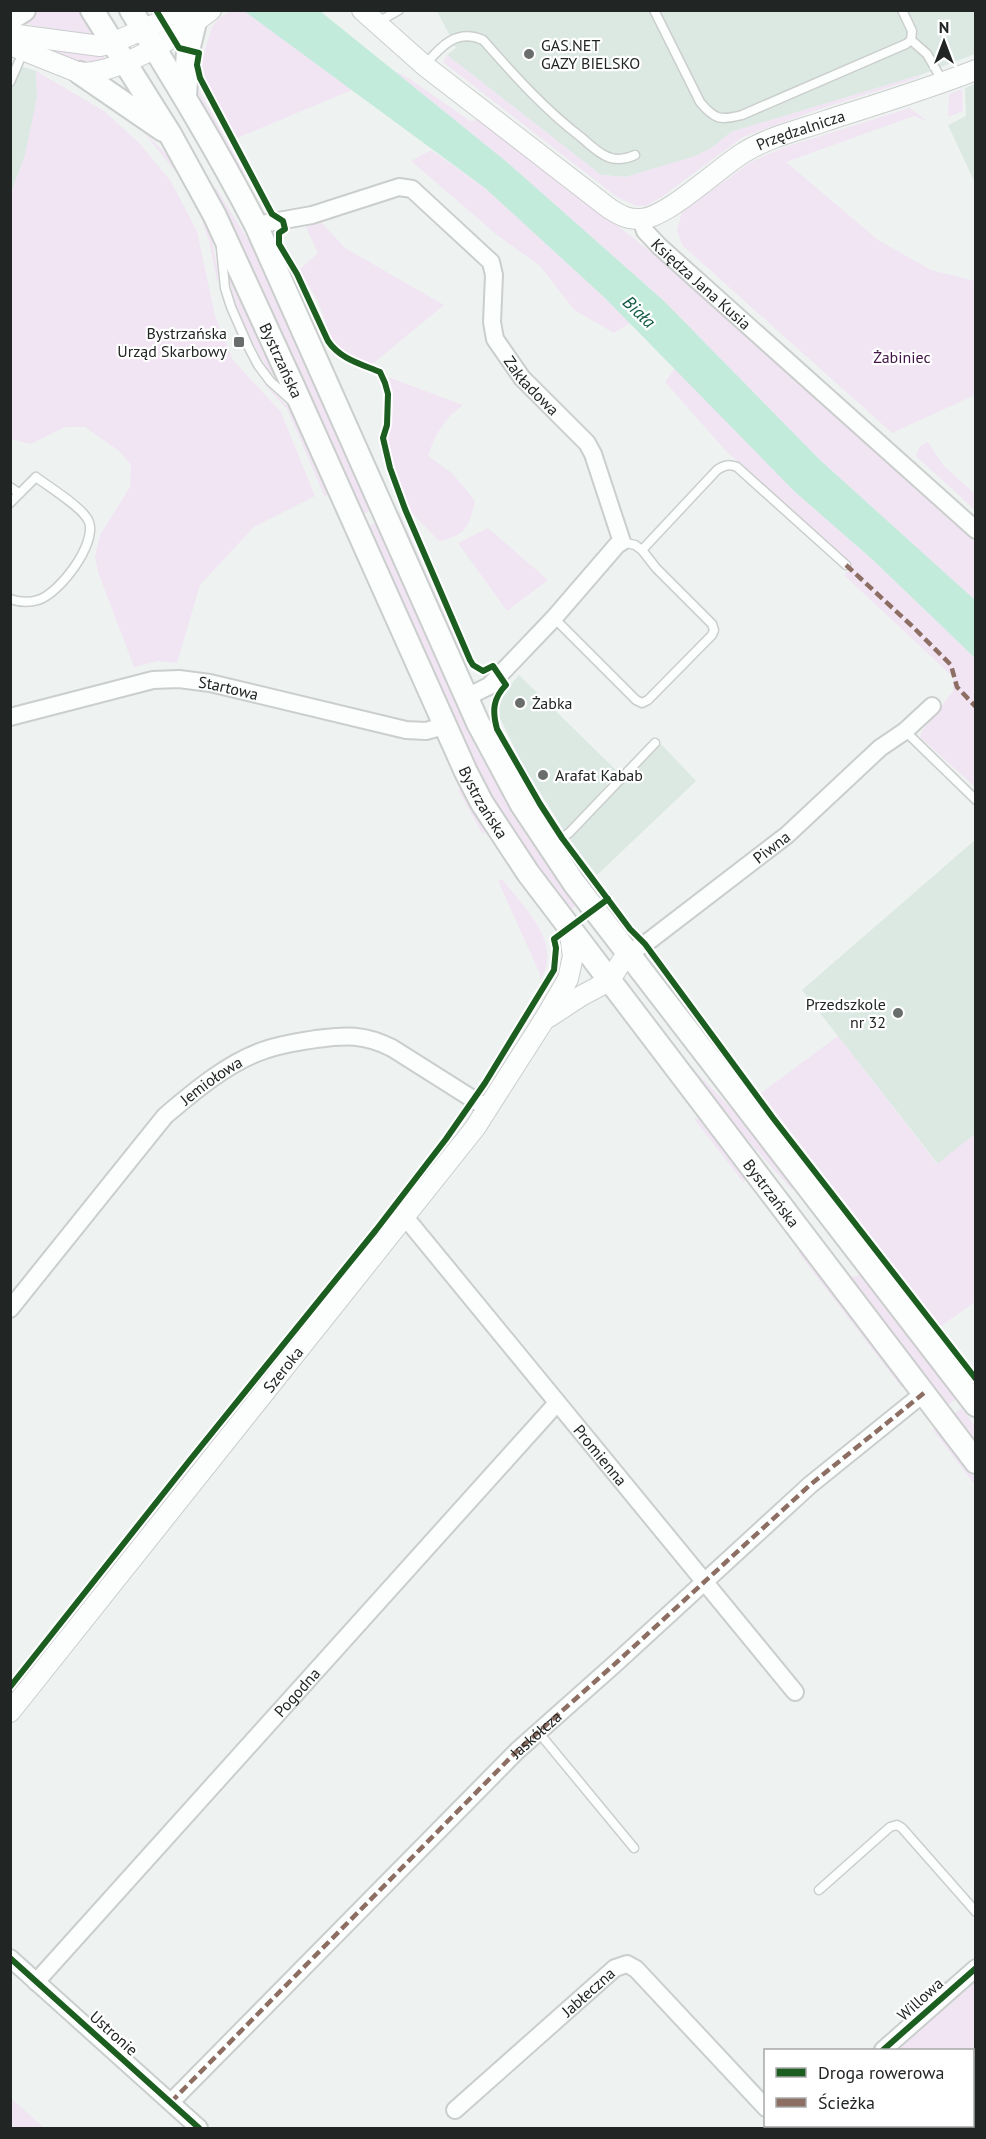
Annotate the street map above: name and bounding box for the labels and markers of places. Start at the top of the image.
place label: GAS.NET GAZY BIELSKO [541,35,640,73]
marker: GAS.NET GAZY BIELSKO [522,47,536,61]
place label: Bystrzańska Urząd Skarbowy [117,323,228,361]
marker: Bystrzańska Urząd Skarbowy [232,335,246,349]
place label: Żabka [532,693,573,713]
marker: Żabka [513,696,527,710]
place label: Arafat Kabab [555,765,643,785]
marker: Arafat Kabab [536,768,550,782]
place label: Przedszkole nr 32 [806,994,886,1032]
marker: Przedszkole nr 32 [891,1006,905,1020]

